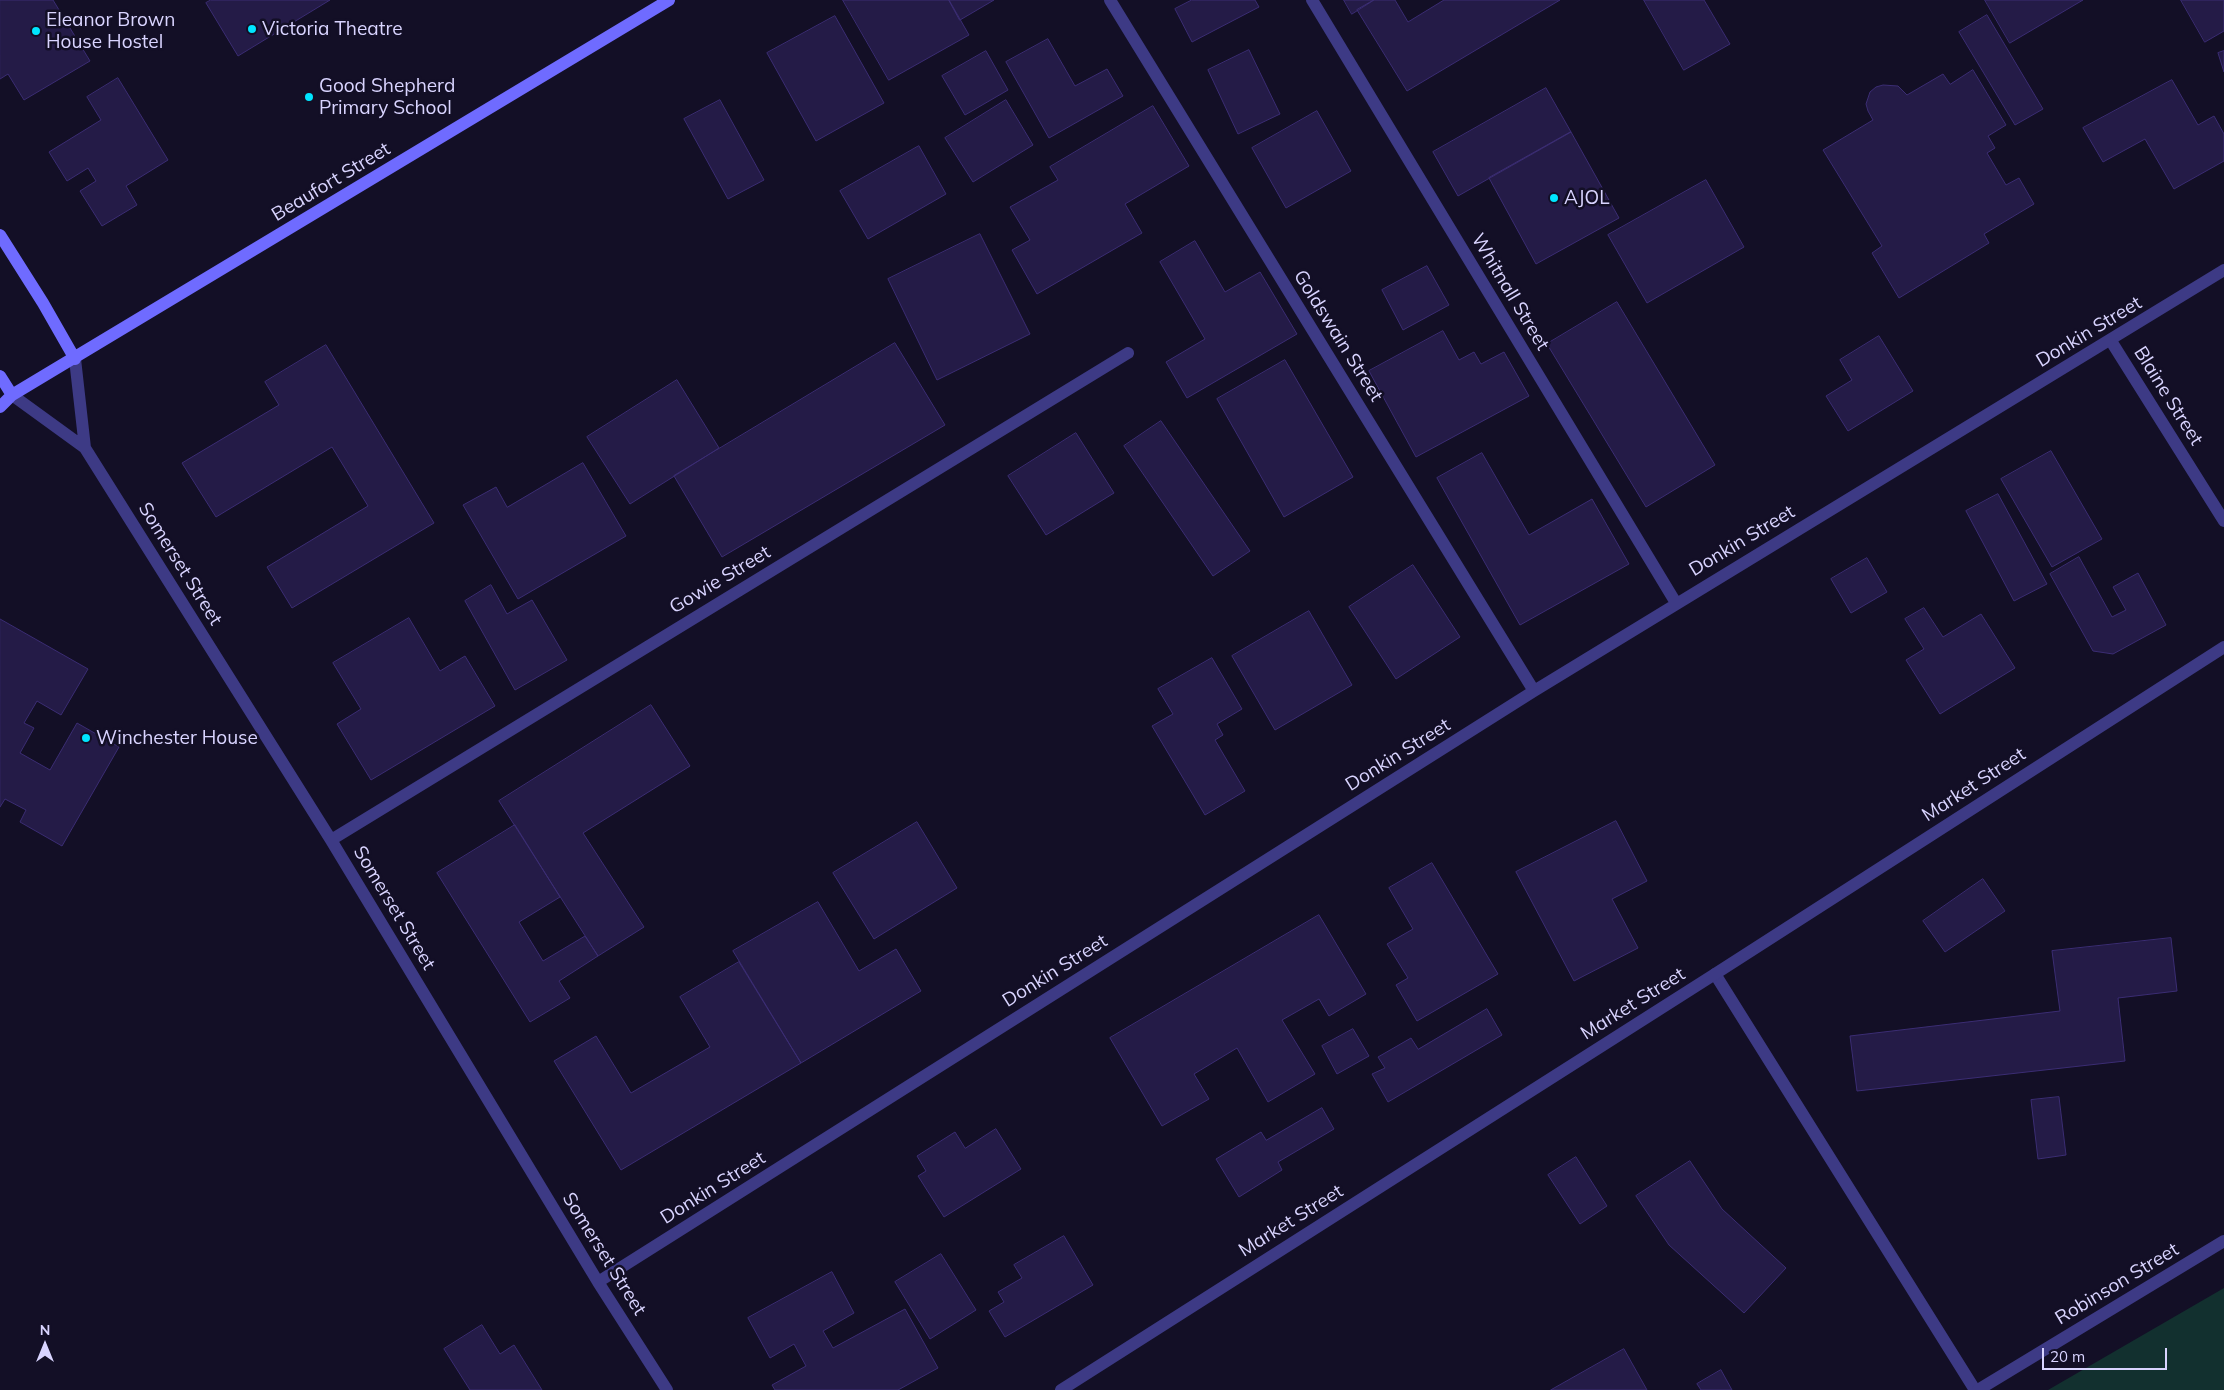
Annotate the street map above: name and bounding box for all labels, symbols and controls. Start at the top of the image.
place label: Eleanor Brown House Hostel [46,9,175,53]
place label: Victoria Theatre [262,18,402,40]
marker: Victoria Theatre [246,23,258,35]
marker: Eleanor Brown House Hostel [30,25,42,37]
place label: Good Shepherd Primary School [319,75,455,119]
marker: Good Shepherd Primary School [303,91,315,103]
street label: Beaufort Street [268,138,394,226]
place label: AJOL [1564,187,1610,209]
marker: AJOL [1548,192,1560,204]
street label: Whitnall Street [1466,229,1554,355]
street label: Goldswain Street [1288,266,1388,406]
street label: Donkin Street [2032,292,2146,372]
street label: Blaine Street [2129,342,2207,450]
street label: Somerset Street [133,498,227,630]
street label: Donkin Street [1685,501,1799,581]
street label: Gowie Street [665,541,775,619]
street label: Donkin Street [1341,714,1455,796]
place label: Winchester House [96,727,258,749]
marker: Winchester House [80,732,92,744]
street label: Market Street [1918,743,2030,827]
street label: Somerset Street [348,842,440,974]
street label: Donkin Street [998,930,1112,1012]
street label: Market Street [1577,963,1689,1045]
street label: Donkin Street [656,1147,770,1229]
street label: Market Street [1235,1180,1347,1262]
street label: Somerset Street [557,1188,651,1320]
street label: Robinson Street [2051,1238,2183,1330]
north arrow [20,1320,70,1370]
text: N [40,1321,50,1339]
scale bar [2044,1338,2169,1370]
text: 20 m [2050,1347,2085,1366]

